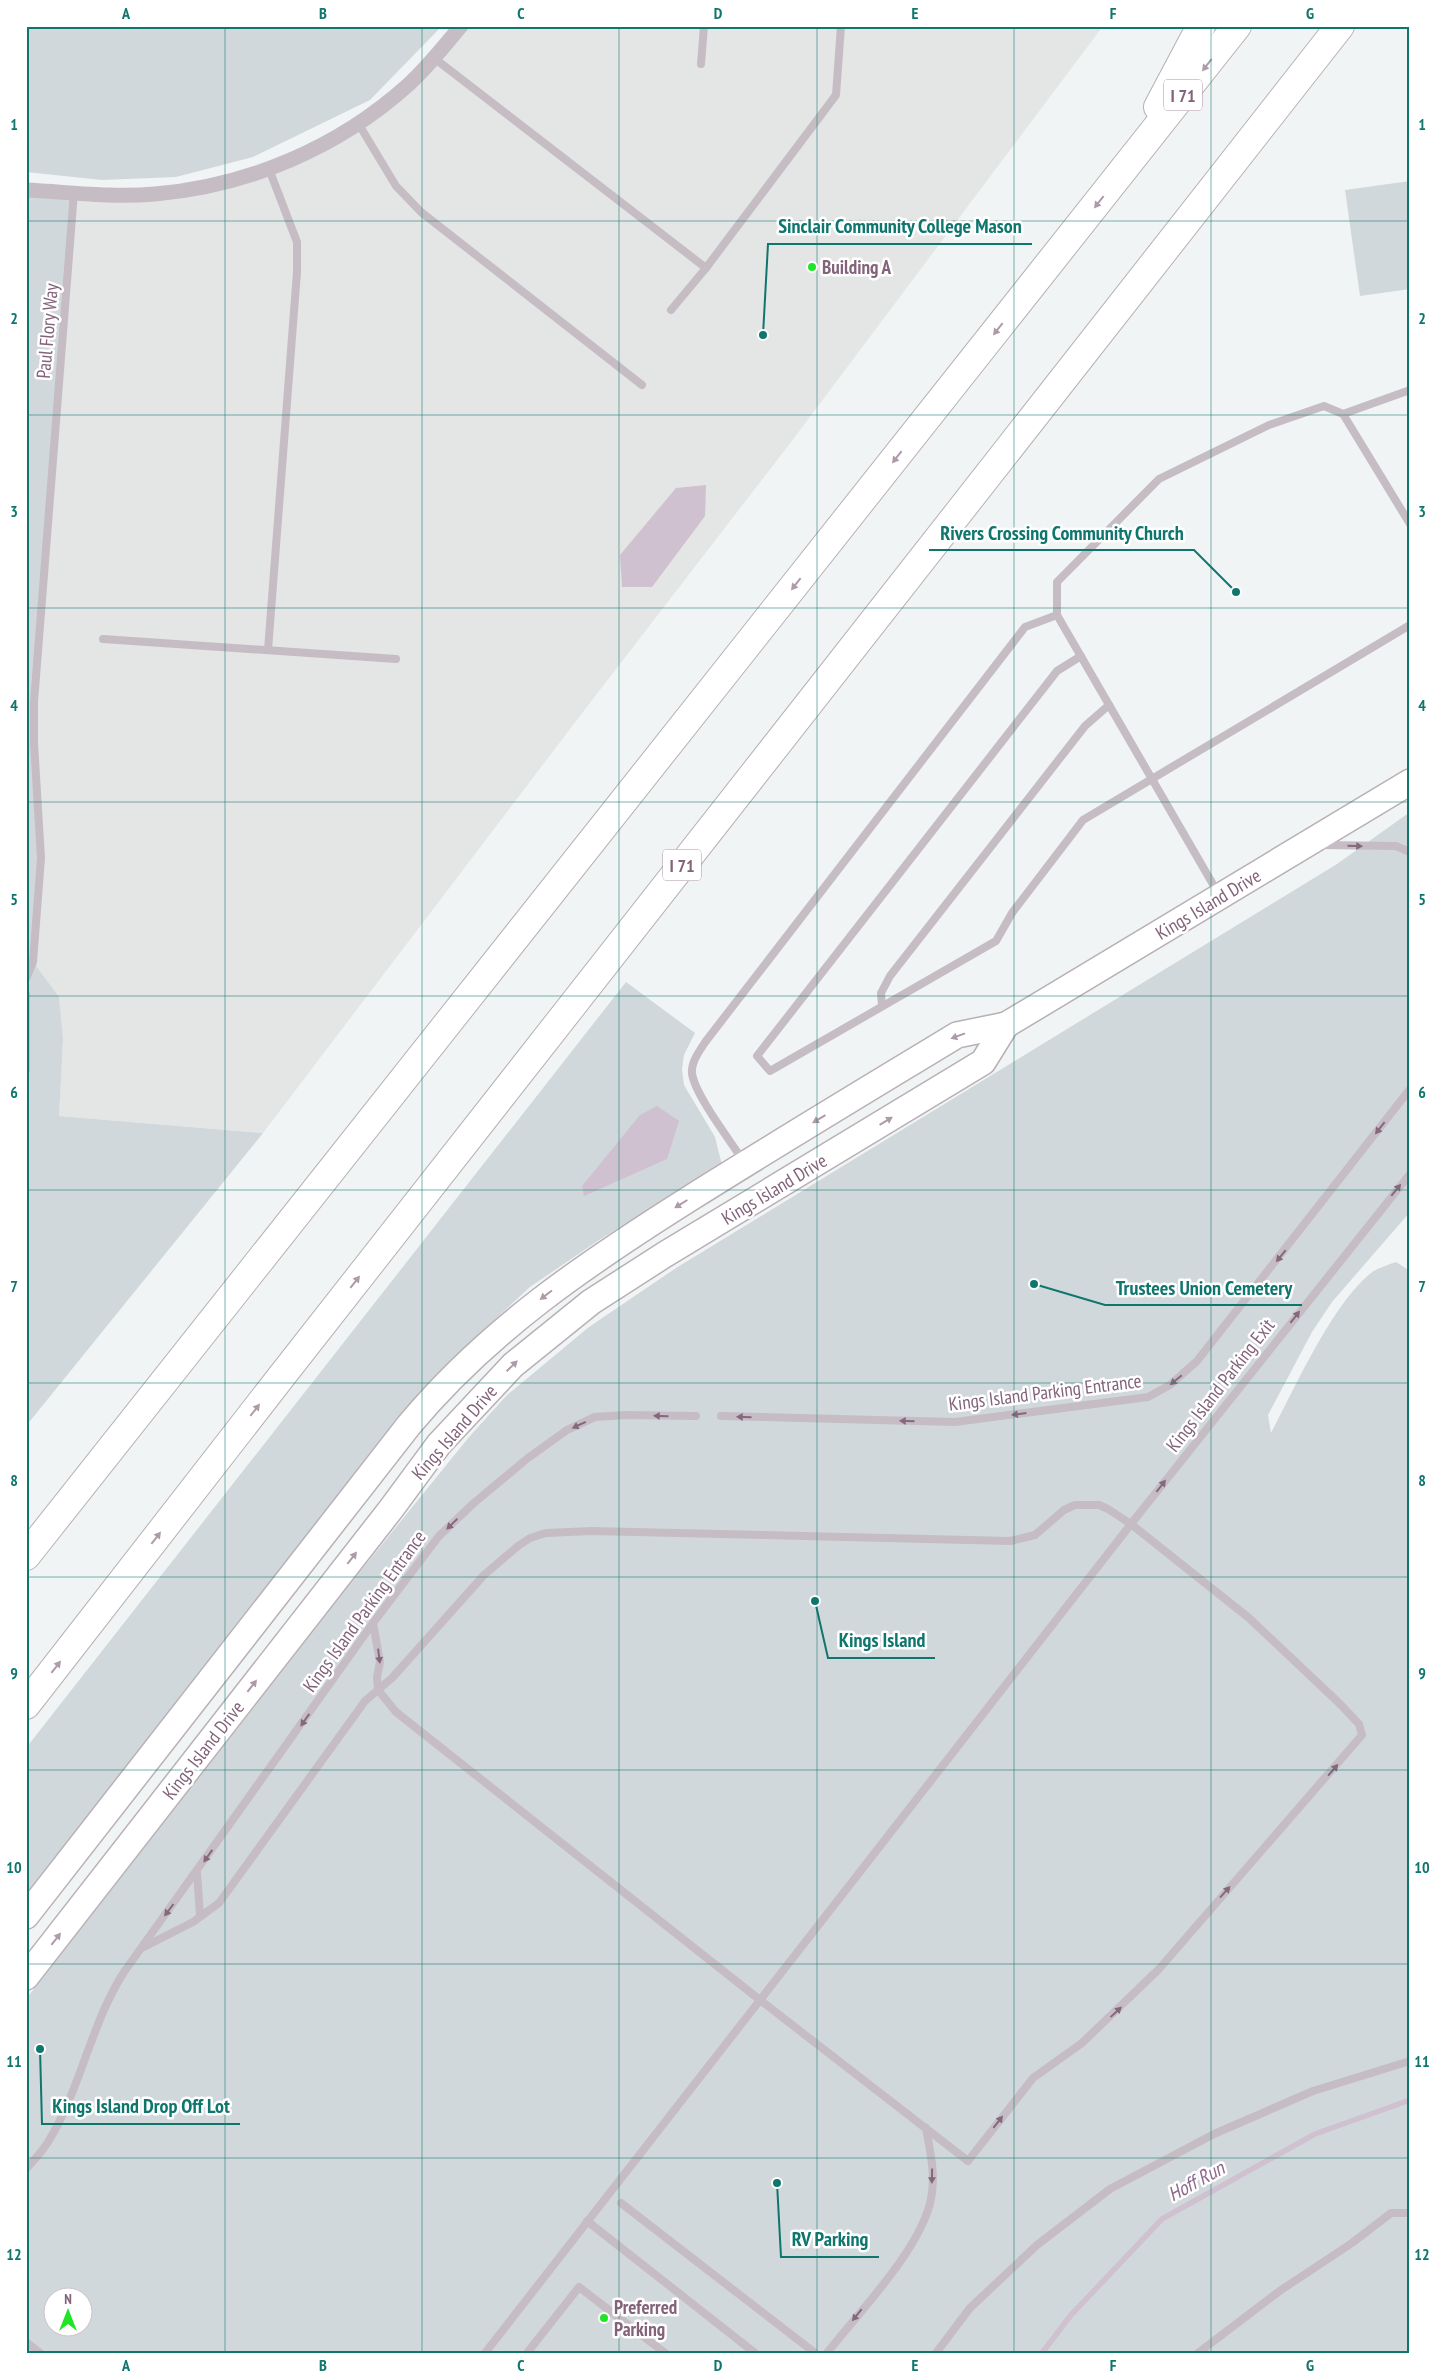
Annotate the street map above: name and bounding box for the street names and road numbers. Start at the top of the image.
road number: I 71 [1164,80,1202,110]
street label: Paul Flory Way [31,282,63,379]
road number: I 71 [663,850,701,880]
street label: Kings Island Drive [1151,863,1265,945]
street label: Kings Island Drive [717,1148,831,1230]
street label: Kings Island Parking Exit [1161,1313,1280,1456]
street label: Kings Island Parking Entrance [947,1368,1143,1416]
street label: Kings Island Drive [406,1379,502,1485]
street label: Kings Island Parking Entrance [297,1525,431,1697]
street label: Kings Island Drive [157,1696,249,1804]

